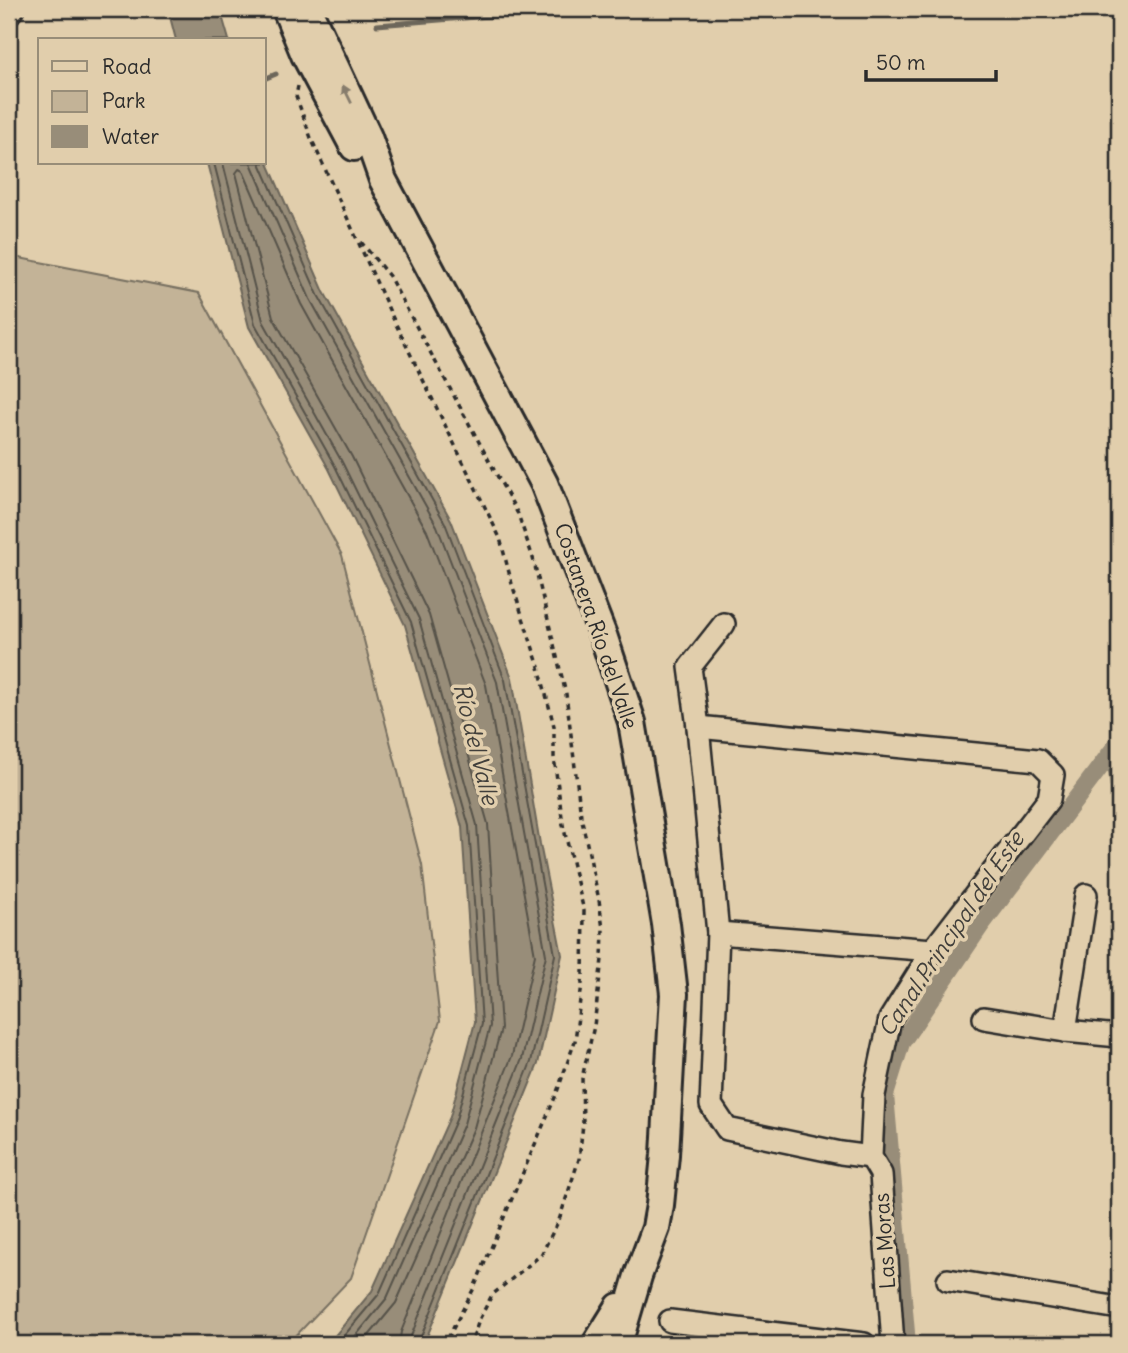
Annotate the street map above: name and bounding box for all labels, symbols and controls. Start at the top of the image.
legend [38,38,266,164]
scale bar [866,38,995,82]
text: 50 m [876,49,925,76]
text: Road [102,53,151,80]
one-way arrow [341,84,352,104]
text: Park [102,87,145,114]
text: Water [102,123,160,150]
street label: Costanera Río del Valle [549,519,644,732]
water label: Río del Valle [447,680,506,809]
water label: Canal Principal del Este [871,824,1031,1042]
street label: Las Moras [868,1192,901,1290]

